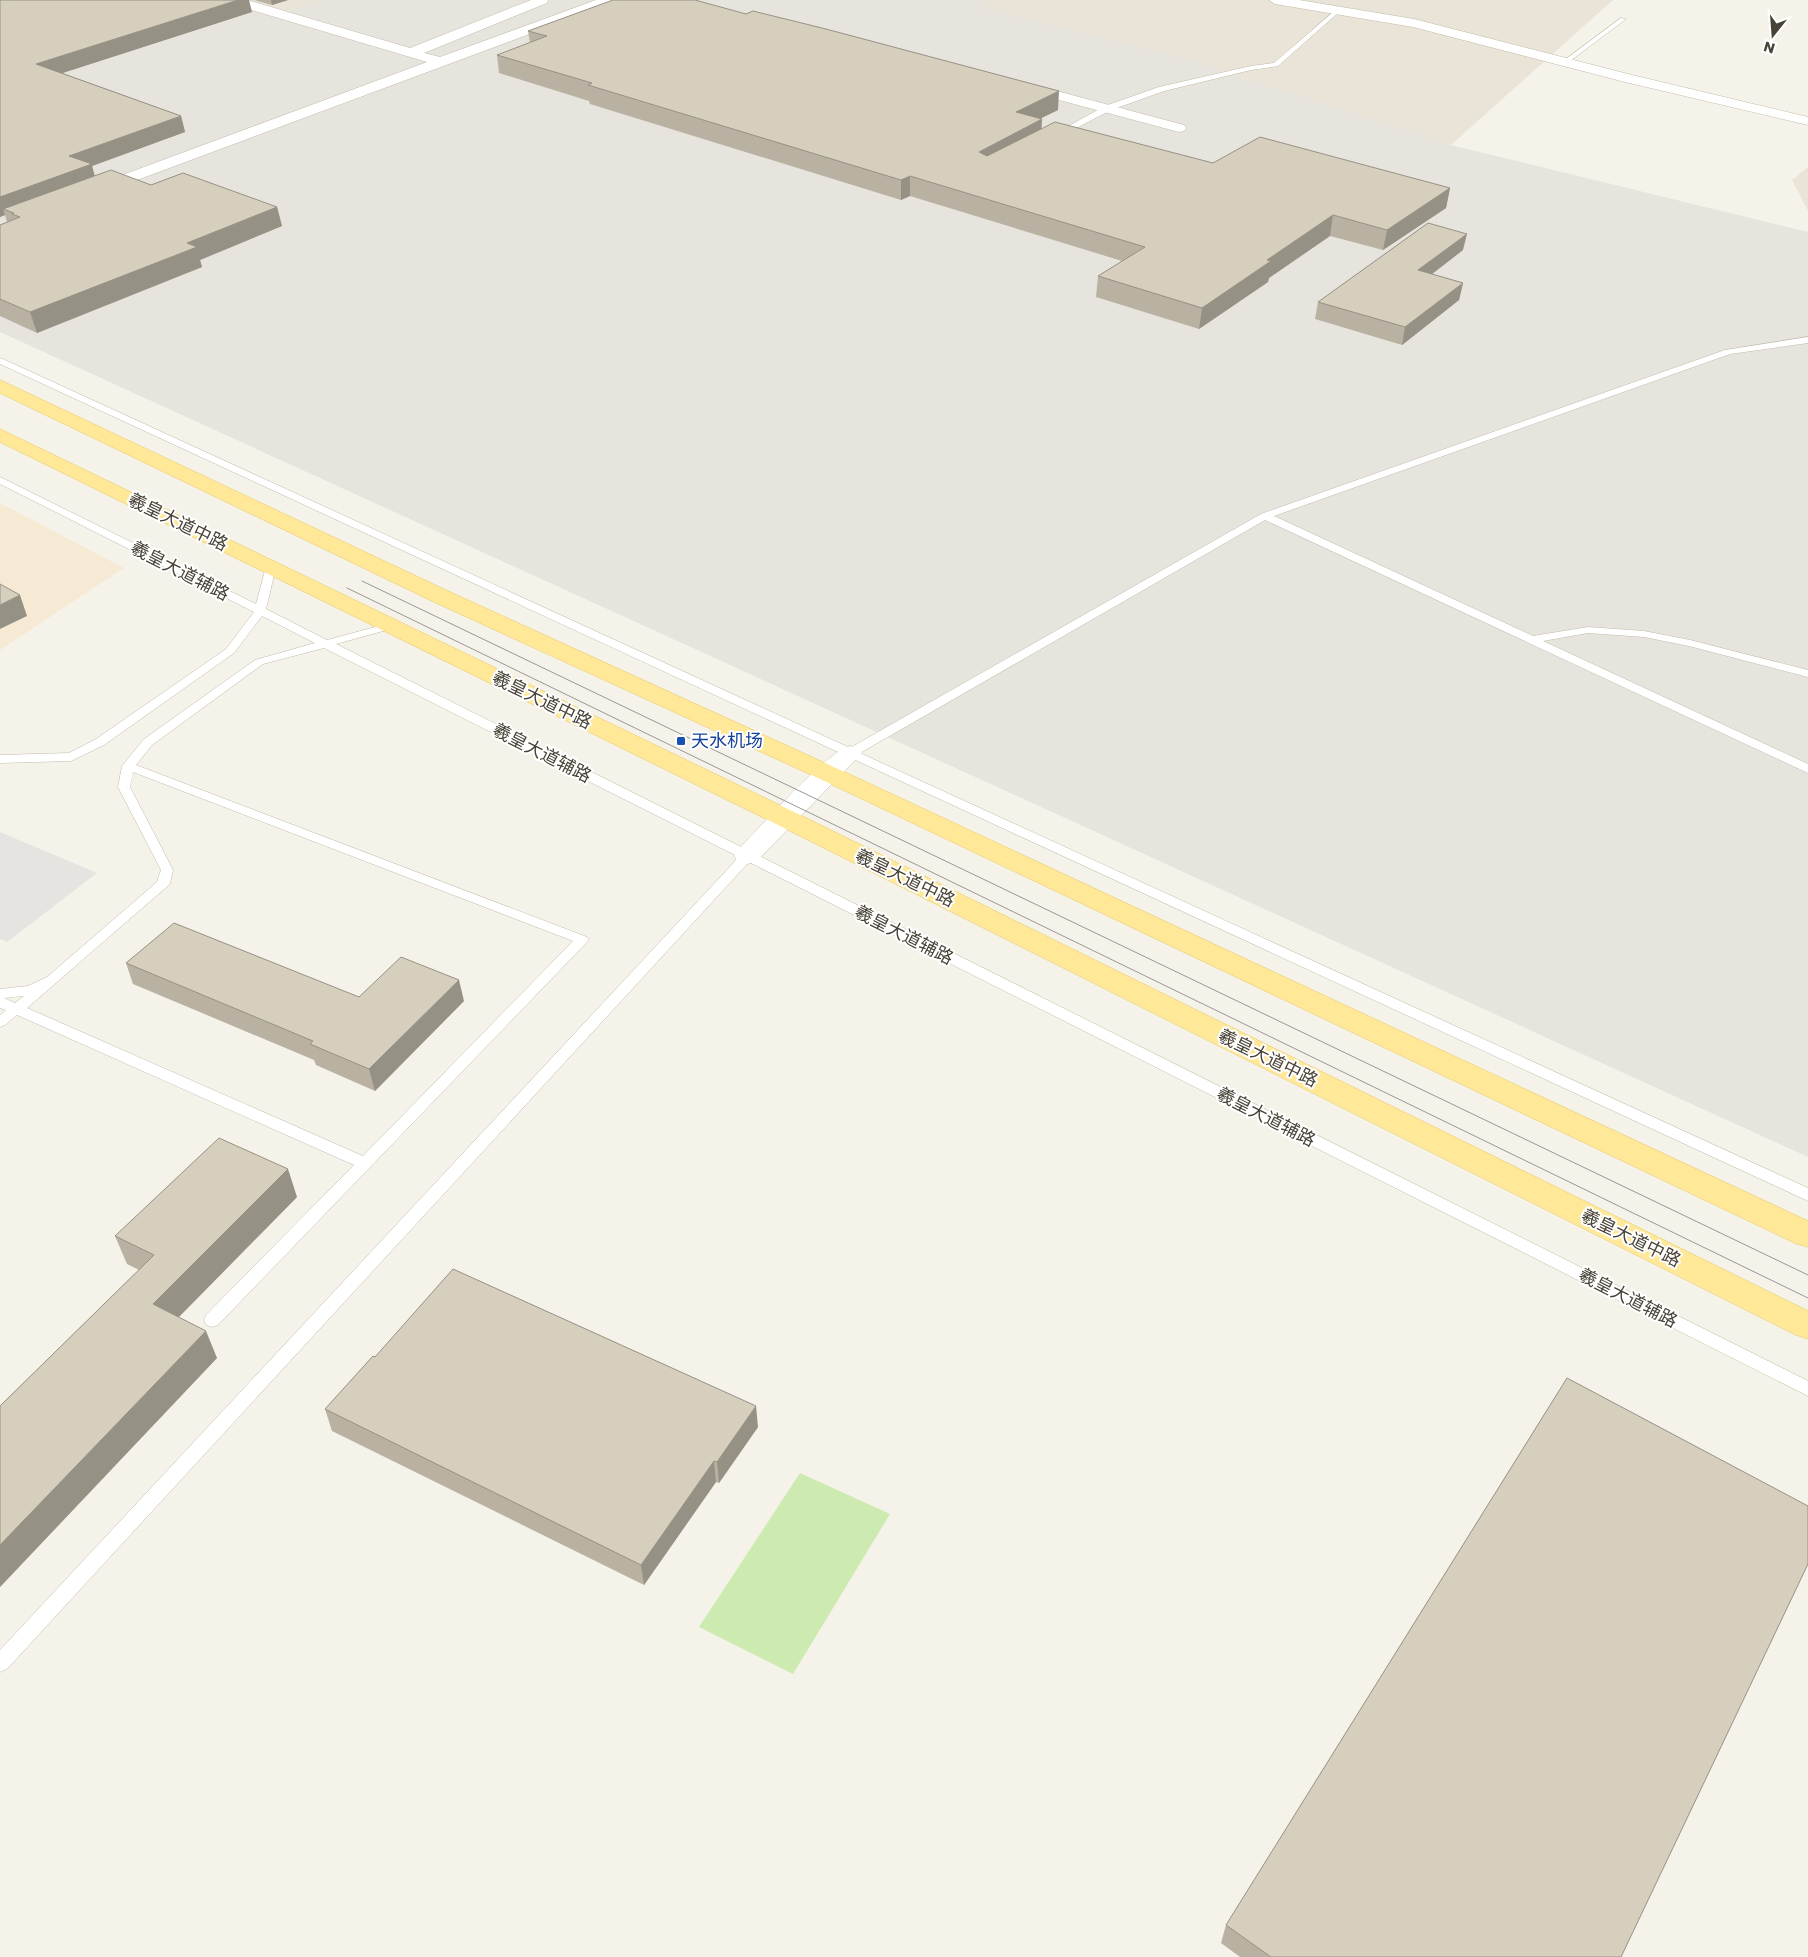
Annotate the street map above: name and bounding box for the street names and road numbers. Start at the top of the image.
street label: 羲皇大道中路 [124,487,232,556]
street label: 羲皇大道辅路 [126,535,234,606]
street label: 羲皇大道中路 [488,665,596,734]
street label: 羲皇大道辅路 [488,717,596,788]
street label: 羲皇大道中路 [851,843,959,912]
street label: 羲皇大道辅路 [850,899,958,970]
street label: 羲皇大道中路 [1214,1023,1322,1092]
street label: 羲皇大道辅路 [1212,1081,1320,1152]
street label: 羲皇大道中路 [1577,1203,1685,1272]
street label: 羲皇大道辅路 [1574,1262,1682,1333]

